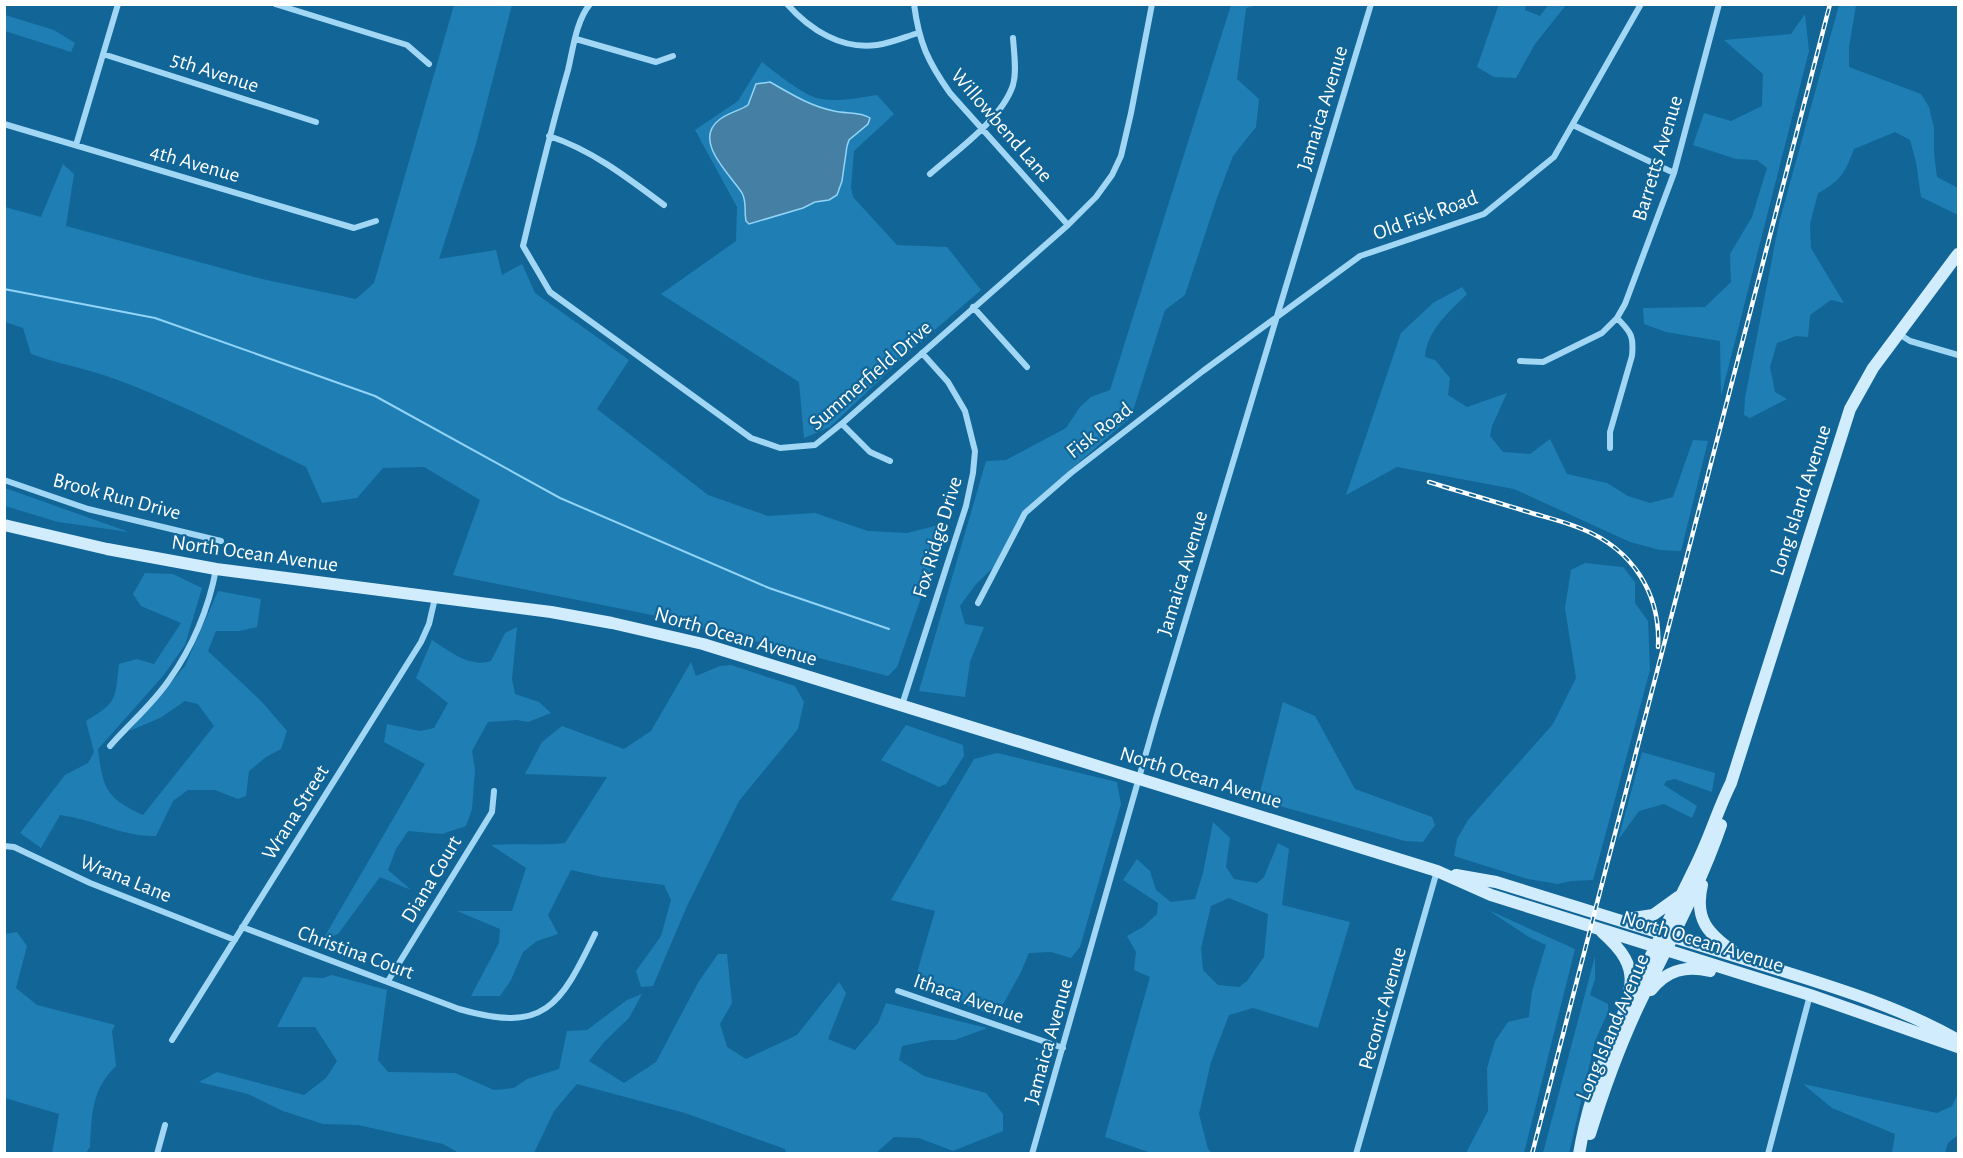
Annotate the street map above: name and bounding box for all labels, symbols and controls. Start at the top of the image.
street label: Jamaica Avenue [1294,43,1351,173]
street label: 5th Avenue [168,48,261,97]
street label: Willowbend Lane [947,65,1056,186]
street label: Barretts Avenue [1628,93,1687,223]
street label: 4th Avenue [148,141,242,186]
street label: Old Fisk Road [1370,187,1480,244]
street label: Summerfield Drive [805,317,936,434]
street label: Fisk Road [1063,398,1136,462]
street label: Long Island Avenue [1766,422,1835,578]
street label: Brook Run Drive [51,469,183,524]
street label: Fox Ridge Drive [909,474,966,600]
street label: Jamaica Avenue [1154,508,1211,638]
street label: North Ocean Avenue [170,531,340,576]
street label: North Ocean Avenue [652,603,820,670]
street label: North Ocean Avenue [1117,743,1284,812]
street label: Wrana Street [258,761,333,863]
street label: Diana Court [397,832,466,926]
street label: Wrana Lane [77,851,175,906]
street label: North Ocean Avenue [1619,907,1786,976]
street label: Christina Court [295,922,417,983]
street label: Peconic Avenue [1355,944,1410,1072]
street label: Long Island Avenue [1572,951,1653,1104]
street label: Ithaca Avenue [911,970,1027,1027]
street label: Jamaica Avenue [1021,976,1076,1106]

